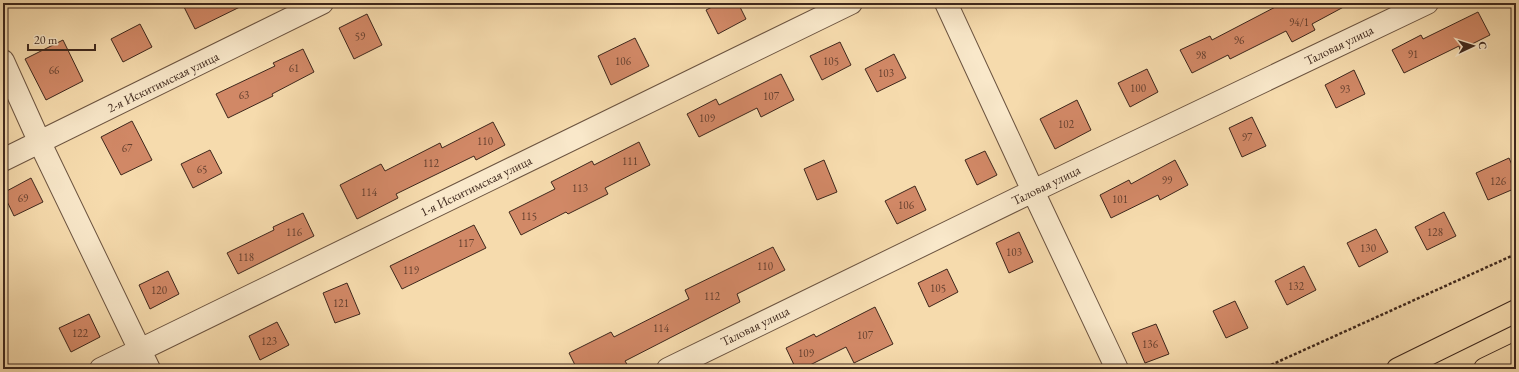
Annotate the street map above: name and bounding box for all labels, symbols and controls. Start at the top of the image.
house number: 94/1 [1289,15,1309,29]
street label: Таловая улица [1302,21,1377,69]
scale bar [28,26,95,52]
north arrow [1453,26,1493,66]
house number: 59 [355,29,366,43]
text: 20 m [34,32,58,48]
house number: 96 [1234,33,1245,47]
text: С [1476,41,1490,50]
street label: 2-я Искитимская улица [104,47,222,116]
house number: 91 [1408,47,1418,61]
house number: 98 [1196,48,1206,62]
house number: 106 [615,54,632,68]
house number: 105 [823,54,839,68]
house number: 61 [289,61,299,75]
house number: 66 [49,63,60,77]
house number: 103 [878,66,894,80]
house number: 100 [1130,81,1146,95]
house number: 93 [1340,82,1350,96]
house number: 63 [239,88,249,102]
house number: 107 [763,89,780,103]
house number: 109 [699,111,716,125]
house number: 102 [1058,117,1075,131]
house number: 97 [1242,130,1253,144]
house number: 110 [477,134,493,148]
house number: 67 [122,141,133,155]
street label: 1-я Искитимская улица [417,151,535,220]
house number: 111 [622,154,638,168]
house number: 112 [423,156,440,170]
street label: Таловая улица [1009,161,1084,209]
house number: 65 [197,162,207,176]
house number: 99 [1162,173,1173,187]
house number: 126 [1490,174,1507,188]
house number: 113 [572,181,588,195]
house number: 114 [361,185,378,199]
house number: 69 [18,191,29,205]
house number: 101 [1112,192,1128,206]
house number: 106 [898,198,915,212]
house number: 115 [521,209,537,223]
house number: 116 [286,225,303,239]
house number: 128 [1427,225,1443,239]
house number: 117 [458,236,475,250]
house number: 130 [1360,241,1376,255]
house number: 103 [1006,245,1022,259]
house number: 118 [238,250,254,264]
house number: 110 [757,259,773,273]
house number: 119 [403,263,420,277]
house number: 132 [1288,279,1305,293]
house number: 105 [930,281,946,295]
house number: 120 [151,283,167,297]
house number: 112 [704,289,721,303]
house number: 121 [333,296,349,310]
street label: Таловая улица [718,302,793,350]
house number: 114 [653,321,670,335]
house number: 122 [72,326,89,340]
house number: 107 [857,328,874,342]
house number: 123 [261,334,277,348]
house number: 136 [1142,337,1159,351]
house number: 109 [798,346,815,360]

